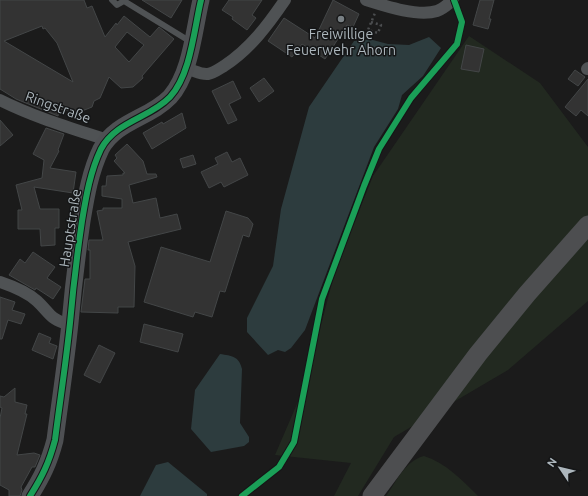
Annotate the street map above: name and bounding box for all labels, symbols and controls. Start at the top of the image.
marker: Freiwillige Feuerwehr Ahorn [336,14,346,24]
place label: Freiwillige Feuerwehr Ahorn [286,26,396,58]
street label: Ringstraße [23,88,93,126]
street label: Hauptstraße [56,188,84,268]
north arrow [540,448,580,488]
text: N [545,455,559,469]

